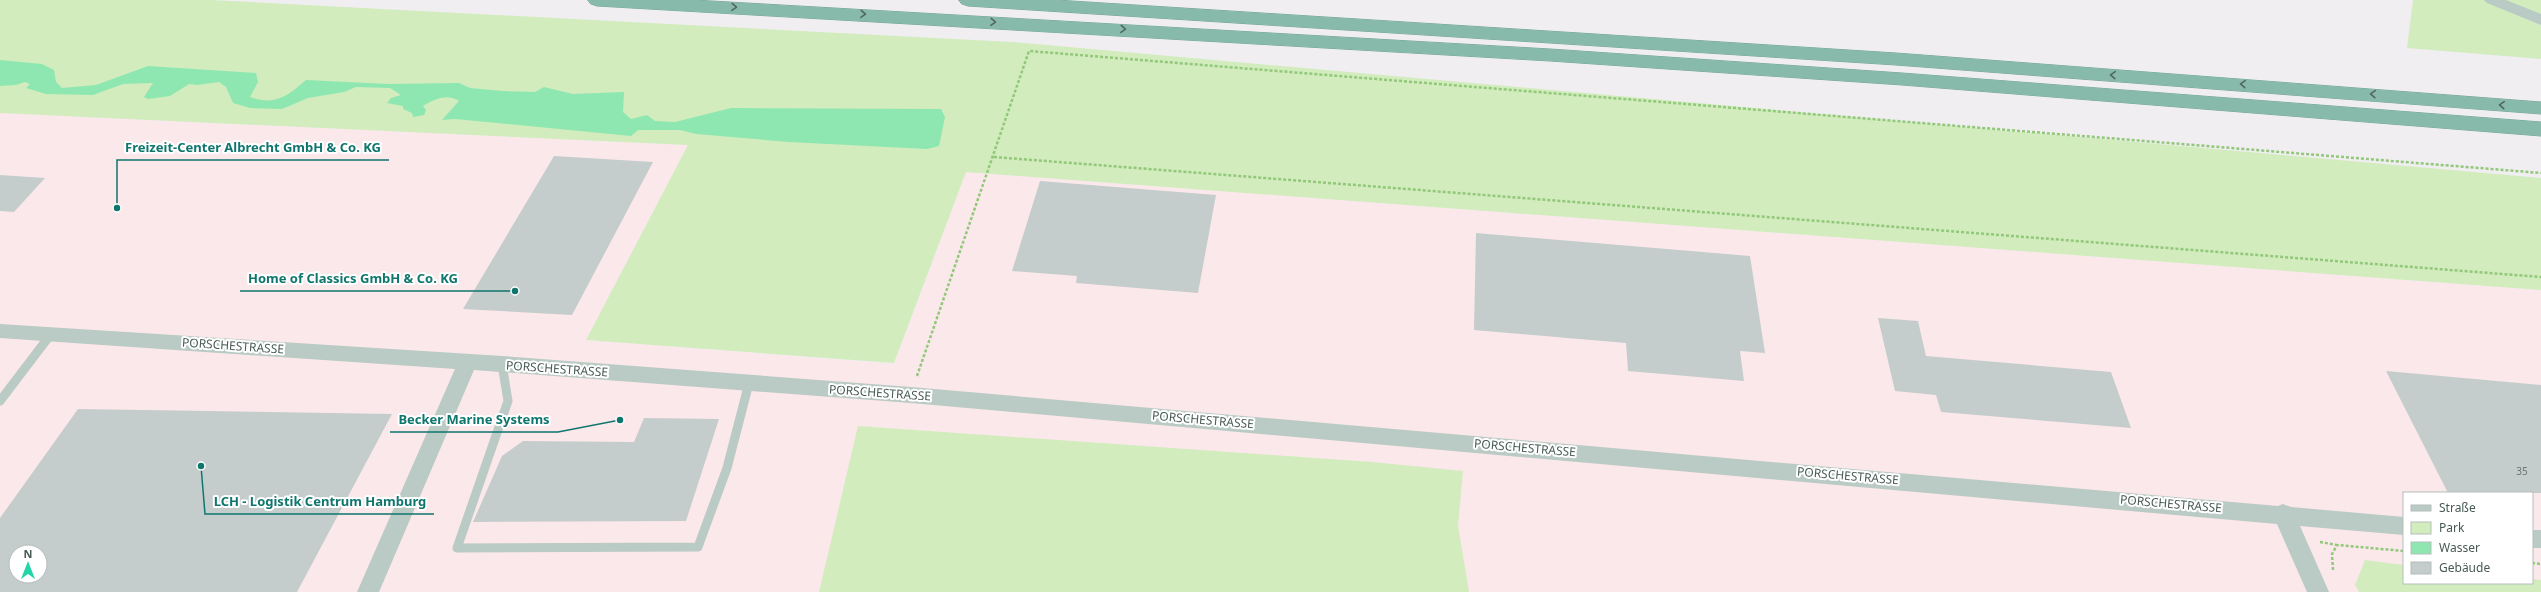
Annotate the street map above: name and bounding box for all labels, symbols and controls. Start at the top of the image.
one-way arrow [731,3,737,12]
one-way arrow [860,10,866,19]
one-way arrow [990,17,996,26]
one-way arrow [1120,25,1126,33]
one-way arrow [2110,70,2116,79]
one-way arrow [2240,80,2246,89]
one-way arrow [2369,90,2376,99]
one-way arrow [2499,100,2505,109]
callout: Freizeit-Center Albrecht GmbH & Co. KG [117,135,389,160]
text: Freizeit-Center Albrecht GmbH & Co. KG [125,138,381,156]
callout: Home of Classics GmbH & Co. KG [240,266,466,291]
text: Home of Classics GmbH & Co. KG [248,269,458,287]
street label: PORSCHESTRASSE [182,333,285,358]
street label: PORSCHESTRASSE [506,356,609,381]
street label: PORSCHESTRASSE [829,380,932,405]
callout: Becker Marine Systems [390,407,558,432]
street label: PORSCHESTRASSE [1151,407,1255,432]
text: Becker Marine Systems [398,410,550,428]
street label: PORSCHESTRASSE [1473,435,1577,460]
street label: PORSCHESTRASSE [1796,463,1900,488]
house number: 35 [2516,464,2528,478]
callout: LCH - Logistik Centrum Hamburg [205,489,434,514]
street label: PORSCHESTRASSE [2119,491,2223,516]
text: LCH - Logistik Centrum Hamburg [214,492,426,510]
legend [2403,492,2533,584]
text: Straße [2439,499,2476,516]
text: Park [2439,519,2465,536]
text: Wasser [2439,539,2480,556]
north arrow [8,544,48,584]
text: N [24,546,32,561]
text: Gebäude [2439,559,2490,576]

